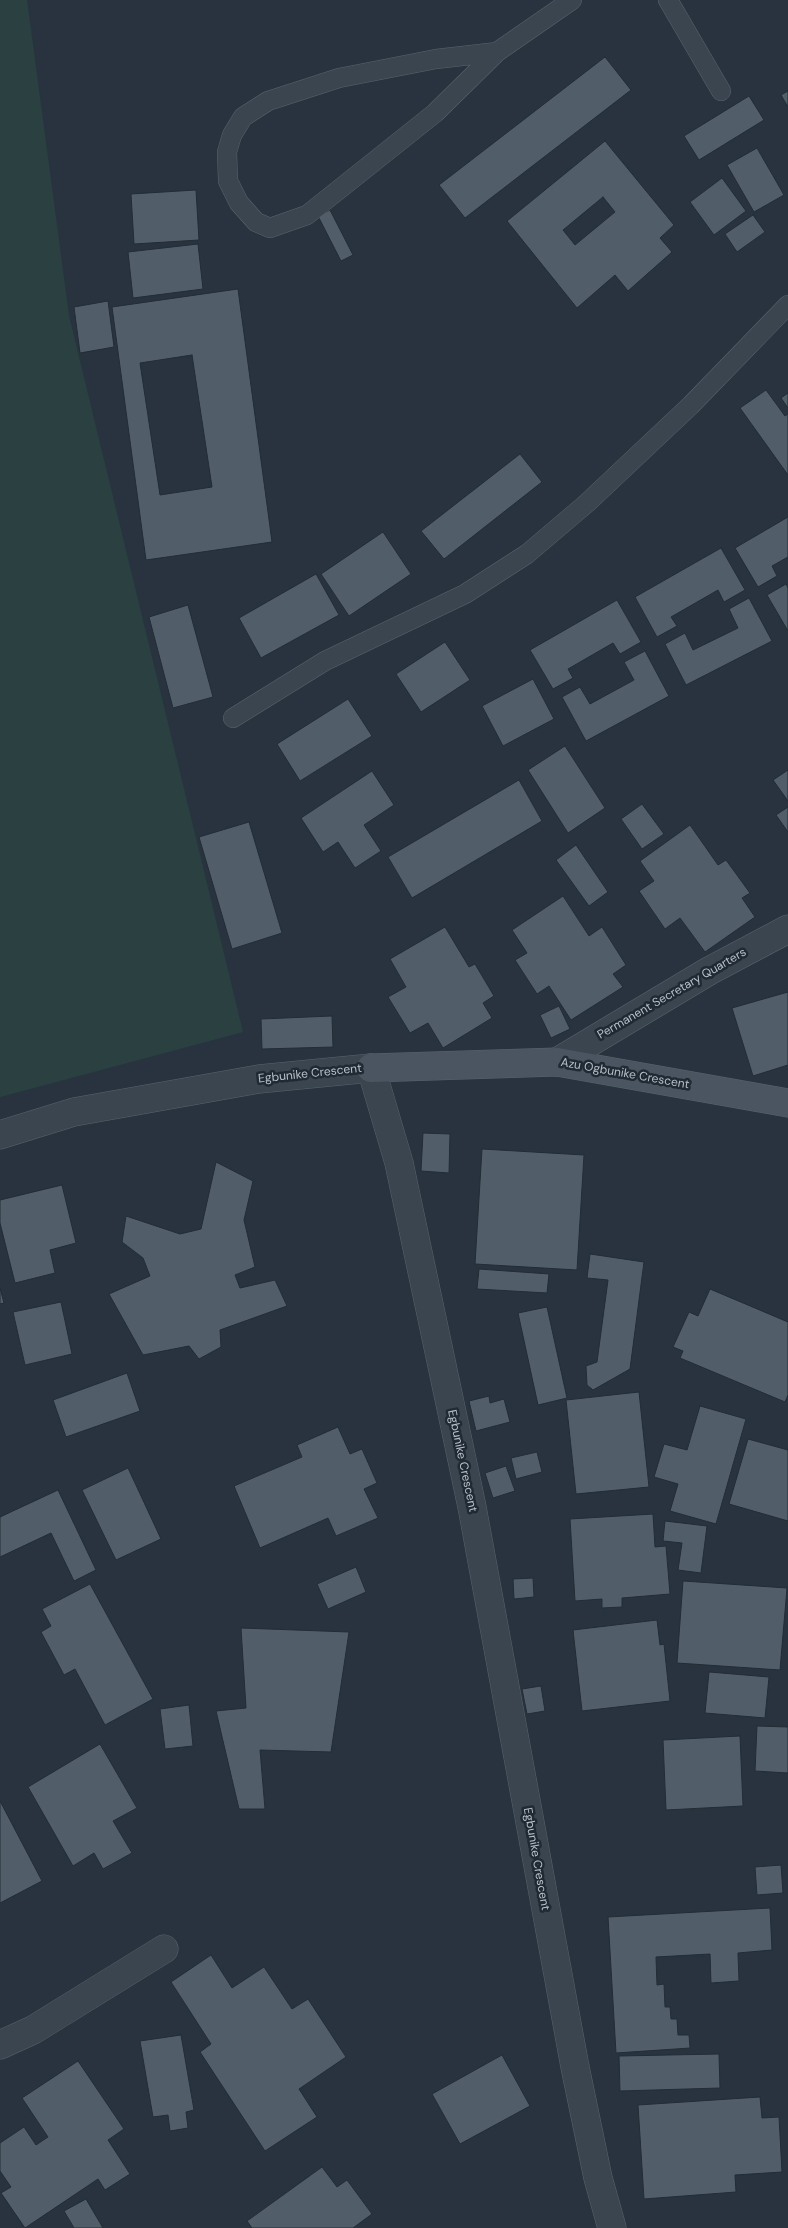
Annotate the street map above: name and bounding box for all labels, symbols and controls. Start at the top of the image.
street label: Permanent Secretary Quarters [595,945,749,1043]
street label: Azu Ogbunike Crescent [560,1056,690,1092]
street label: Egbunike Crescent [257,1061,363,1087]
street label: Egbunike Crescent [444,1409,480,1513]
street label: Egbunike Crescent [520,1806,552,1912]

